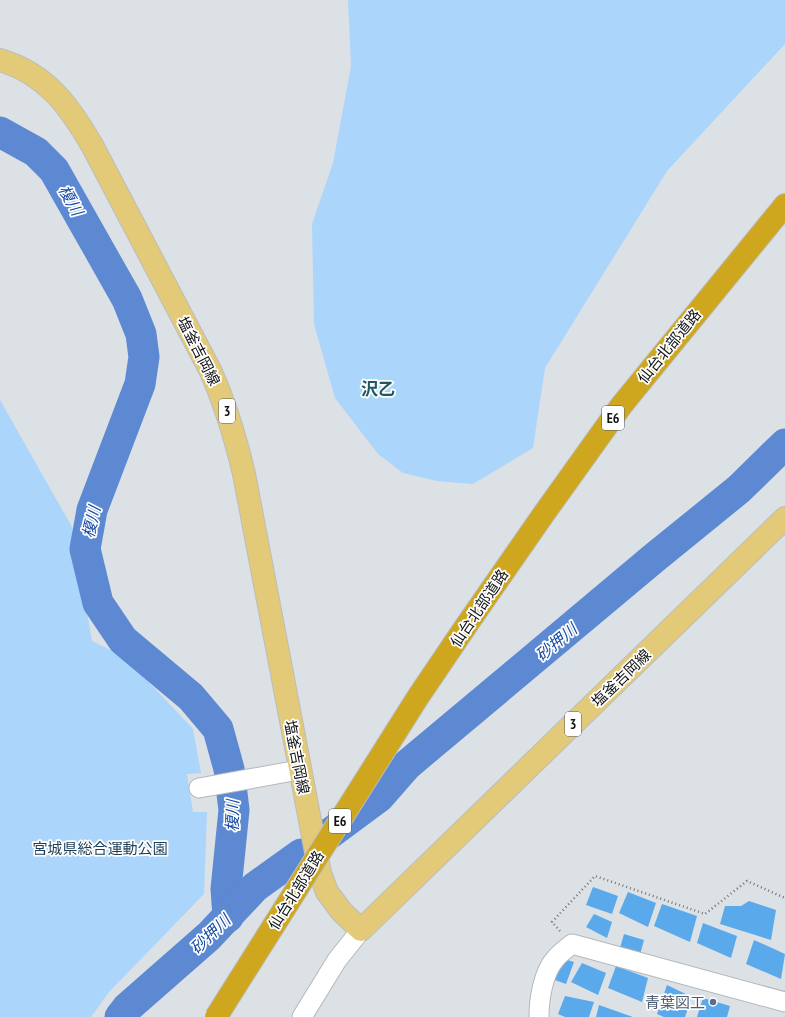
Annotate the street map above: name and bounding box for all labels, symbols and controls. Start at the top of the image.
water label: 榎川 [54,181,88,221]
street label: 仙台北部道路 [633,305,705,387]
street label: 塩釜吉岡線 [174,313,224,389]
district label: 沢乙 [361,378,395,400]
road number: 3 [219,399,235,423]
road number: E6 [602,406,624,430]
water label: 榎川 [78,502,105,540]
street label: 仙台北部道路 [446,565,512,651]
water label: 砂押川 [531,618,582,665]
street label: 塩釜吉岡線 [587,645,655,711]
road number: 3 [565,712,581,736]
street label: 塩釜吉岡線 [281,718,313,796]
water label: 榎川 [222,798,242,832]
road number: E6 [329,809,351,833]
park label: 宮城県総合運動公園 [32,839,168,858]
street label: 仙台北部道路 [264,847,328,933]
water label: 砂押川 [186,909,236,958]
place label: 青葉図工 [645,993,705,1012]
marker: 青葉図工 [708,997,718,1007]

